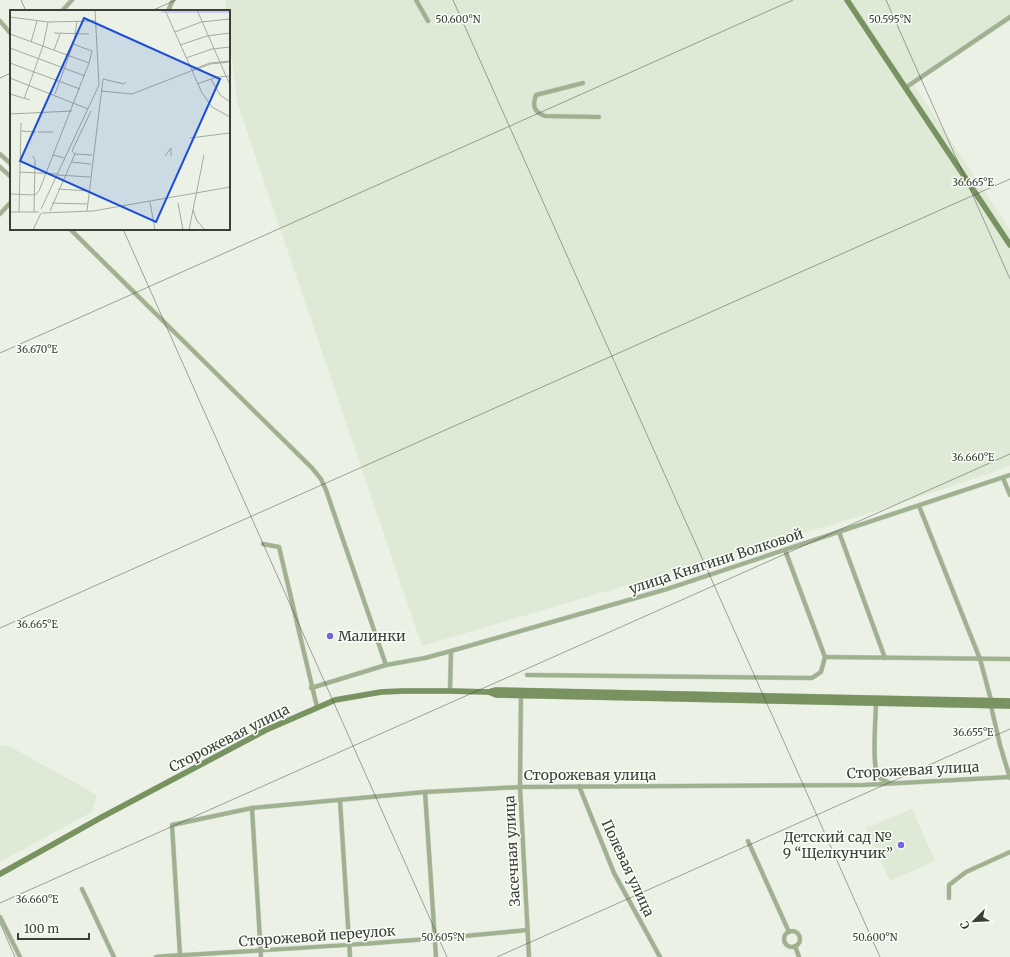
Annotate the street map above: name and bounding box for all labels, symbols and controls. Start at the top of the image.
inset map [10,10,230,230]
text: 50.600°N [436,13,481,26]
text: 50.595°N [869,13,912,26]
text: 36.665°E [952,176,994,189]
text: 36.670°E [16,343,58,356]
text: 36.660°E [952,451,995,464]
street label: улица Княгини Волковой [627,524,806,598]
text: 36.665°E [16,618,58,631]
place label: Малинки [338,627,406,645]
marker: Малинки [325,631,335,641]
street label: Сторожевая улица [166,700,293,776]
text: 36.655°E [953,726,994,739]
street label: Сторожевая улица [846,758,980,782]
street label: Сторожевая улица [524,766,657,784]
street label: Засечная улица [500,795,524,907]
street label: Полевая улица [598,817,659,920]
place label: Детский сад № 9 “Щелкунчик” [783,828,893,862]
marker: Детский сад № 9 “Щелкунчик” [896,840,906,850]
text: 36.660°E [16,893,59,906]
north arrow [954,901,994,941]
scale bar [18,915,89,941]
text: С [957,919,973,931]
text: 100 m [24,921,59,936]
street label: Сторожевой переулок [238,922,396,950]
text: 50.605°N [421,931,465,944]
text: 50.600°N [853,931,898,944]

